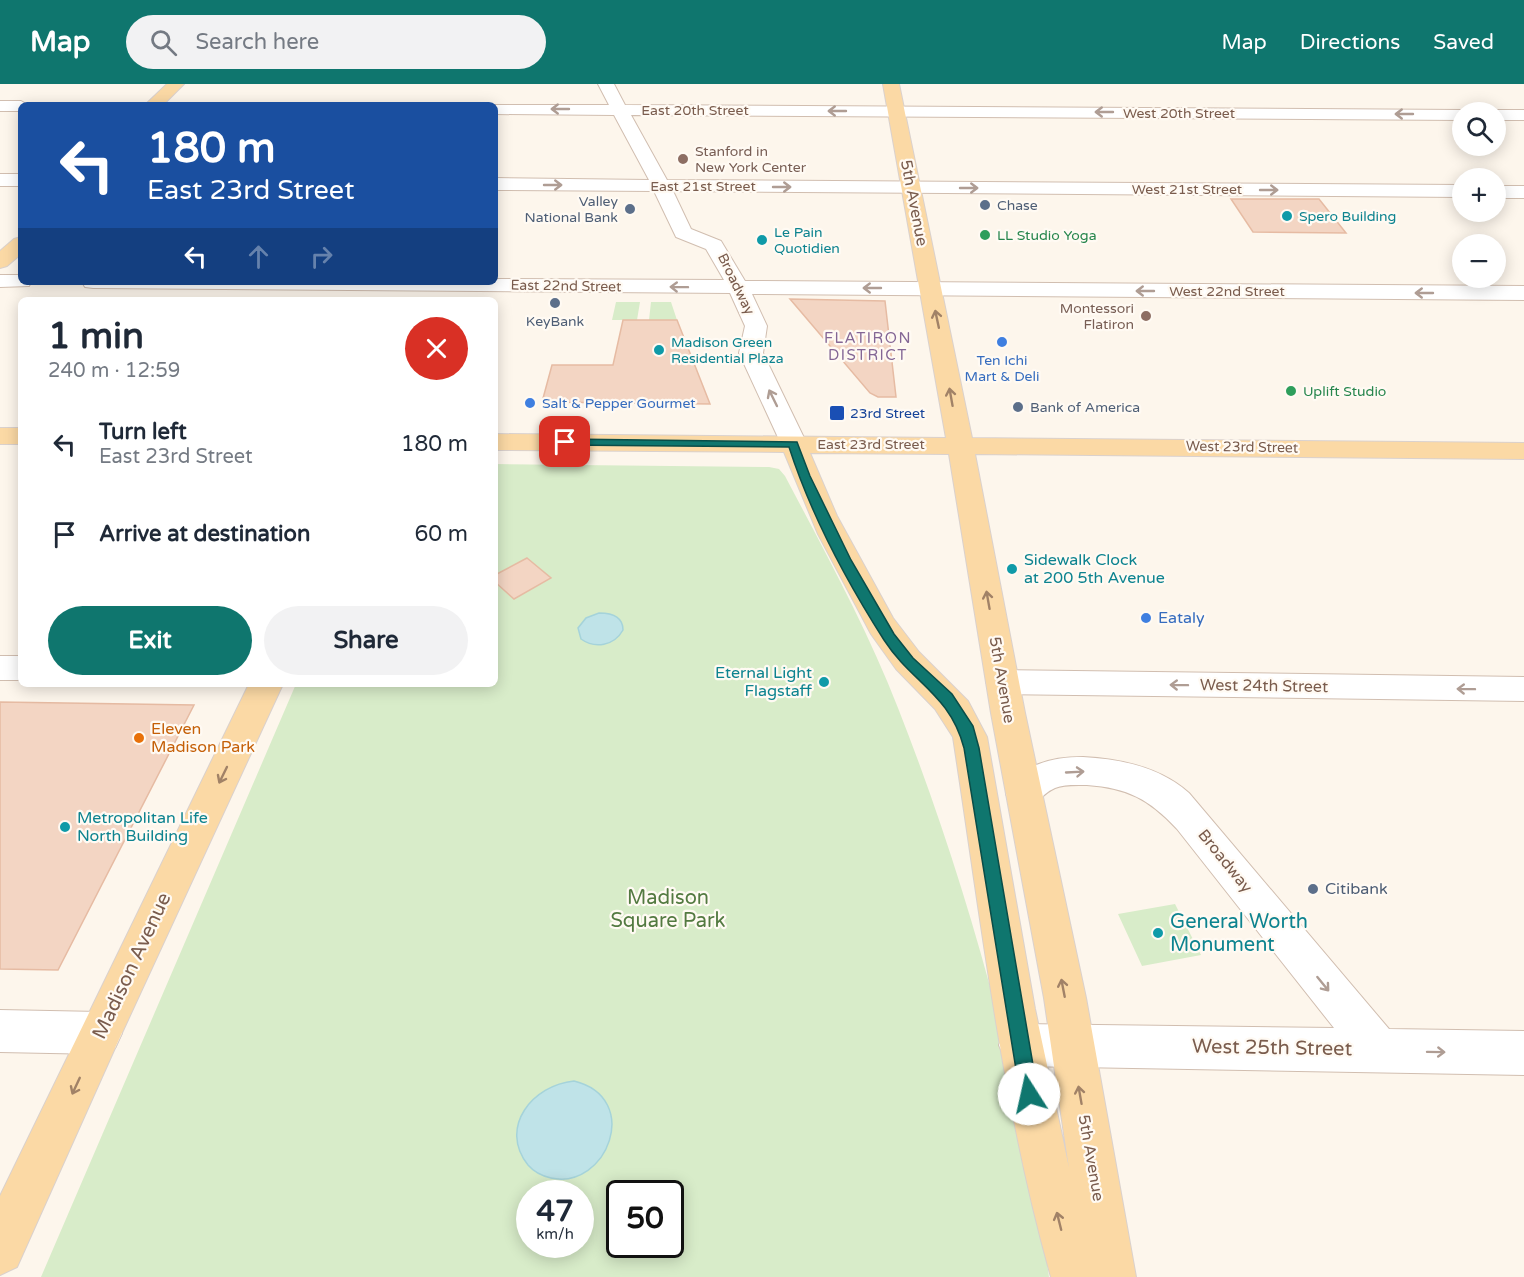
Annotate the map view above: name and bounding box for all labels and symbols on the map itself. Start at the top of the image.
street label: East 20th Street [641,102,749,119]
one-way arrow [551,103,571,115]
one-way arrow [828,105,848,117]
street label: West 20th Street [1123,105,1236,122]
one-way arrow [1095,107,1115,118]
one-way arrow [1395,109,1415,120]
place label: Stanford in New York Center [695,143,807,176]
marker: Stanford in New York Center [676,152,690,166]
street label: 5th Avenue [896,158,932,248]
street label: East 21st Street [650,178,756,195]
one-way arrow [543,179,563,191]
one-way arrow [772,181,792,192]
street label: West 21st Street [1132,181,1243,198]
one-way arrow [959,182,979,193]
one-way arrow [1259,184,1279,196]
place label: Valley National Bank [524,193,618,226]
place label: Chase [997,197,1038,214]
marker: Chase [978,198,992,212]
marker: Valley National Bank [623,202,637,216]
place label: Spero Building [1299,208,1396,225]
marker: Spero Building [1280,209,1294,223]
place label: Le Pain Quotidien [774,224,840,257]
place label: LL Studio Yoga [997,227,1097,244]
marker: LL Studio Yoga [978,228,992,242]
marker: Le Pain Quotidien [755,233,769,247]
street label: Broadway [714,251,758,318]
street label: East 22nd Street [510,277,622,295]
one-way arrow [670,281,690,293]
one-way arrow [862,283,882,294]
street label: West 22nd Street [1169,283,1285,300]
one-way arrow [1135,285,1155,296]
one-way arrow [1414,287,1434,299]
marker: KeyBank [548,296,562,310]
place label: Montessori Flatiron [1060,300,1134,333]
marker: Montessori Flatiron [1139,309,1153,323]
one-way arrow [931,310,942,329]
place label: KeyBank [526,313,585,330]
district label: FLATIRON DISTRICT [824,329,912,364]
place label: Madison Green Residential Plaza [671,334,784,367]
marker: Ten Ichi Mart & Deli [995,335,1009,349]
marker: Madison Green Residential Plaza [652,343,666,357]
place label: Ten Ichi Mart & Deli [965,352,1039,385]
place label: Uplift Studio [1303,383,1386,400]
marker: Uplift Studio [1284,384,1298,398]
one-way arrow [945,387,956,407]
one-way arrow [766,390,778,408]
place label: Salt & Pepper Gourmet [542,395,696,412]
marker: Salt & Pepper Gourmet [523,396,537,410]
place label: Bank of America [1030,399,1140,416]
marker: Bank of America [1011,400,1025,414]
marker: 23rd Street [828,404,846,422]
place label: 23rd Street [850,405,926,422]
pin [539,416,590,467]
street label: East 23rd Street [817,436,925,453]
street label: West 23rd Street [1186,438,1299,456]
place label: Sidewalk Clock at 200 5th Avenue [1024,550,1165,588]
marker: Sidewalk Clock at 200 5th Avenue [1005,562,1019,576]
one-way arrow [982,591,993,611]
place label: Eataly [1158,608,1205,628]
marker: Eataly [1139,611,1153,625]
street label: 5th Avenue [985,635,1019,725]
place label: Eternal Light Flagstaff [715,663,813,701]
marker: Eternal Light Flagstaff [817,675,831,689]
street label: West 24th Street [1200,675,1328,697]
one-way arrow [1170,679,1190,691]
one-way arrow [1456,683,1476,695]
place label: Eleven Madison Park [151,719,255,757]
marker: Eleven Madison Park [132,731,146,745]
one-way arrow [217,765,229,783]
one-way arrow [1064,767,1084,778]
place label: Metropolitan Life North Building [77,808,208,846]
marker: Metropolitan Life North Building [58,820,72,834]
street label: Broadway [1193,825,1257,897]
place label: Citibank [1325,879,1388,899]
marker: Citibank [1306,882,1320,896]
park label: Madison Square Park [611,886,726,933]
street label: Madison Avenue [88,889,176,1043]
place label: General Worth Monument [1170,910,1308,957]
marker: General Worth Monument [1151,926,1165,940]
one-way arrow [1317,976,1330,992]
one-way arrow [1057,978,1068,998]
street label: West 25th Street [1192,1035,1353,1061]
one-way arrow [1426,1046,1446,1058]
position arrow [997,1062,1061,1126]
one-way arrow [69,1076,81,1094]
one-way arrow [1075,1086,1086,1105]
street label: 5th Avenue [1074,1113,1108,1203]
speed limit sign: 50 [606,1180,684,1258]
one-way arrow [1052,1212,1064,1231]

